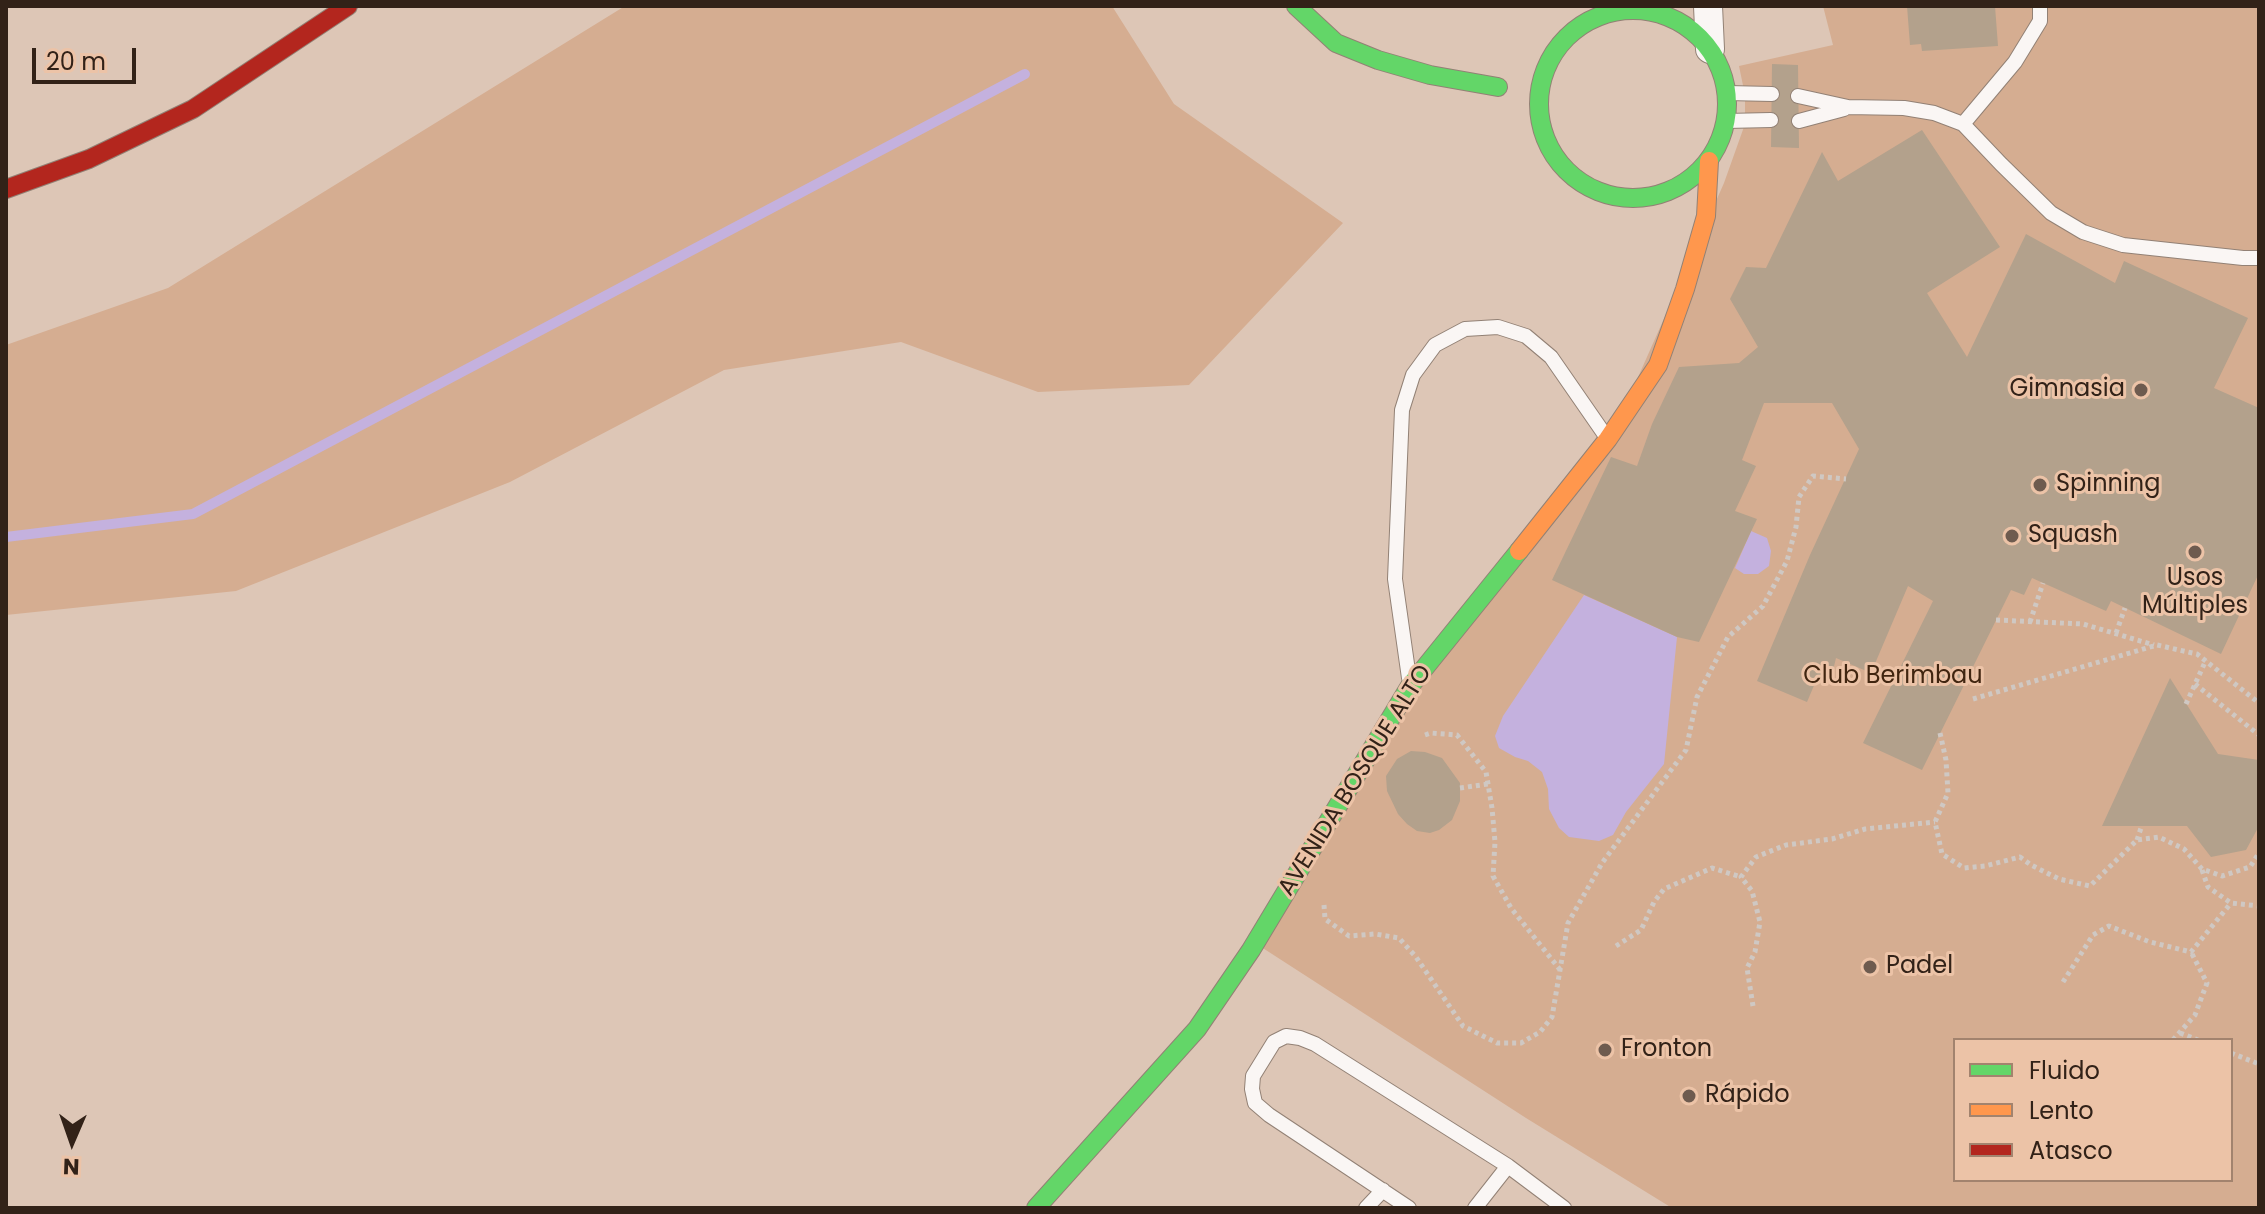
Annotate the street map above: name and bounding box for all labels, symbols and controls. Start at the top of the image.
scale bar [36,32,140,82]
text: 20 m [46,45,106,78]
place label: Gimnasia [2009,376,2125,404]
marker: Gimnasia [2132,381,2150,399]
place label: Spinning [2056,471,2160,499]
marker: Spinning [2031,476,2049,494]
place label: Squash [2028,522,2118,550]
marker: Squash [2003,527,2021,545]
marker: Usos Múltiples [2186,543,2204,561]
place label: Usos Múltiples [2142,565,2248,621]
street label: AVENIDA BOSQUE ALTO [1273,660,1439,902]
park label: Club Berimbau [1803,663,1983,691]
place label: Padel [1886,953,1953,981]
marker: Padel [1861,958,1879,976]
place label: Fronton [1621,1036,1712,1064]
legend [1953,1038,2233,1182]
marker: Fronton [1596,1041,1614,1059]
text: Fluido [2029,1054,2100,1087]
place label: Rápido [1705,1082,1790,1110]
marker: Rápido [1680,1087,1698,1105]
text: Lento [2029,1094,2094,1127]
north arrow [32,1102,112,1182]
text: Atasco [2029,1134,2113,1167]
text: N [62,1151,80,1182]

